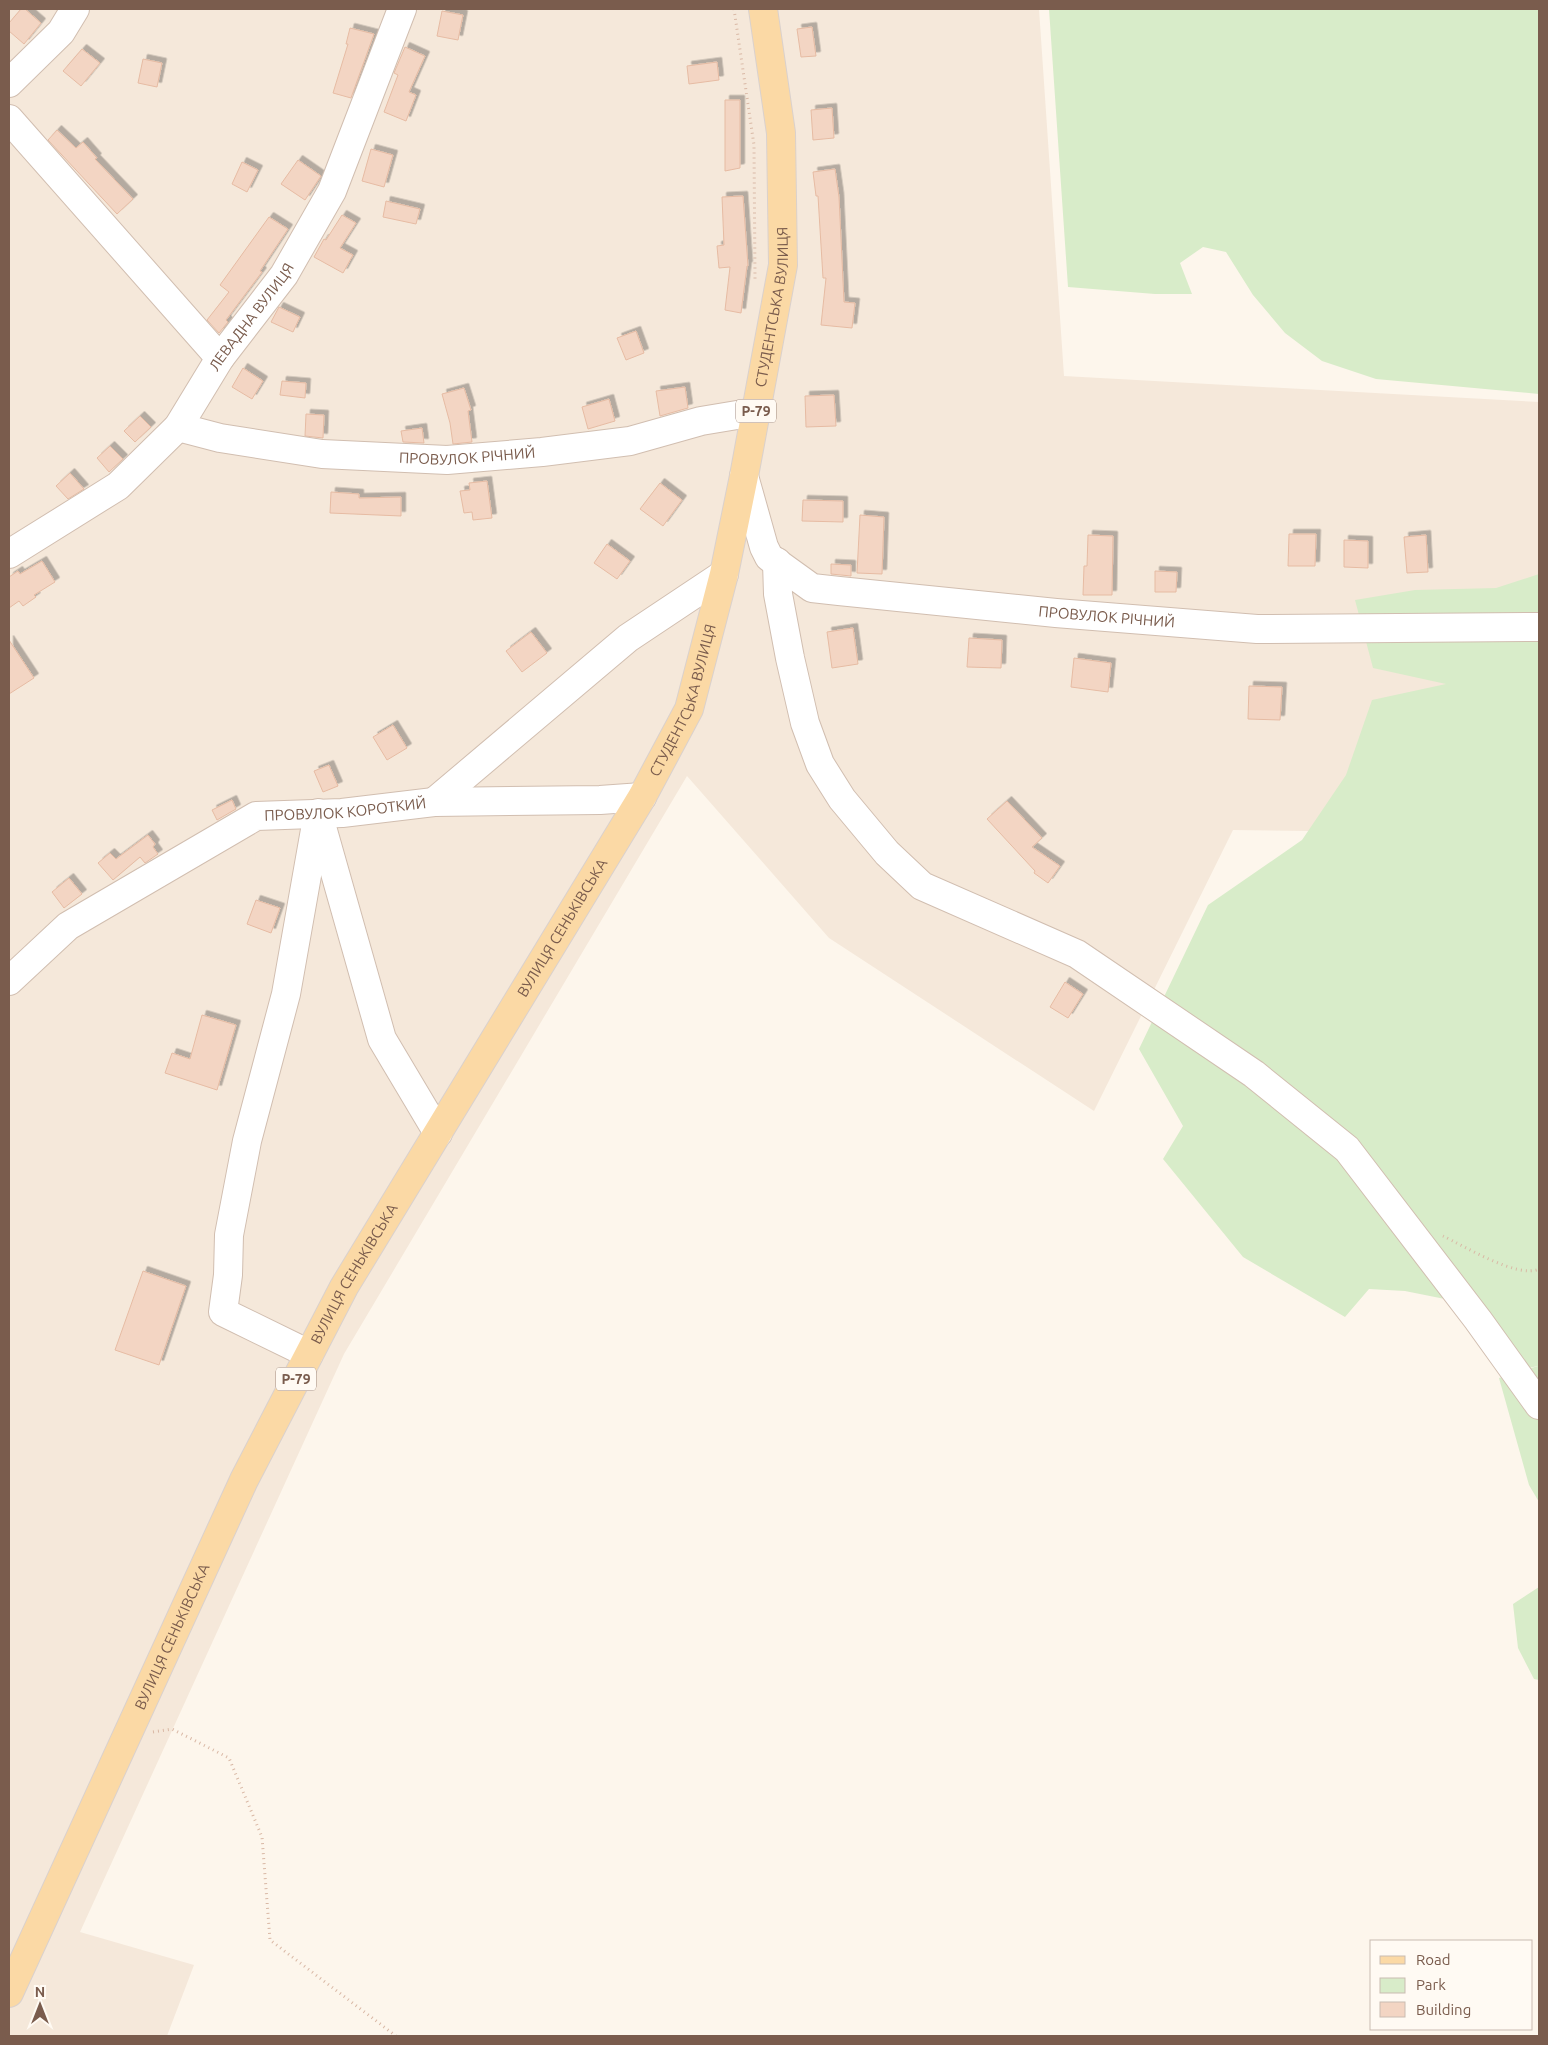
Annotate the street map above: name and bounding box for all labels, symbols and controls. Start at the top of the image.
street label: СТУДЕНТСЬКА ВУЛИЦЯ [752,227,791,389]
street label: ЛЕВАДНА ВУЛИЦЯ [205,260,297,374]
road number: Р-79 [736,400,776,422]
street label: ПРОВУЛОК РІЧНИЙ [399,444,536,468]
street label: ПРОВУЛОК РIЧНИЙ [1038,602,1175,630]
street label: СТУДЕНТСЬКА ВУЛИЦЯ [646,622,719,779]
street label: ПРОВУЛОК КОРОТКИЙ [264,794,427,824]
street label: ВУЛИЦЯ СЕНЬКIВСЬКА [513,855,611,1000]
street label: ВУЛИЦЯ СЕНЬКIВСЬКА [307,1200,401,1347]
road number: Р-79 [276,1368,316,1390]
street label: ВУЛИЦЯ СЕНЬКIВСЬКА [131,1560,213,1712]
legend [1370,1940,1533,2030]
text: Road [1416,1951,1451,1968]
text: Park [1416,1976,1446,1993]
north arrow [15,1980,65,2030]
text: N [35,1984,45,2000]
text: Building [1416,2001,1471,2018]

